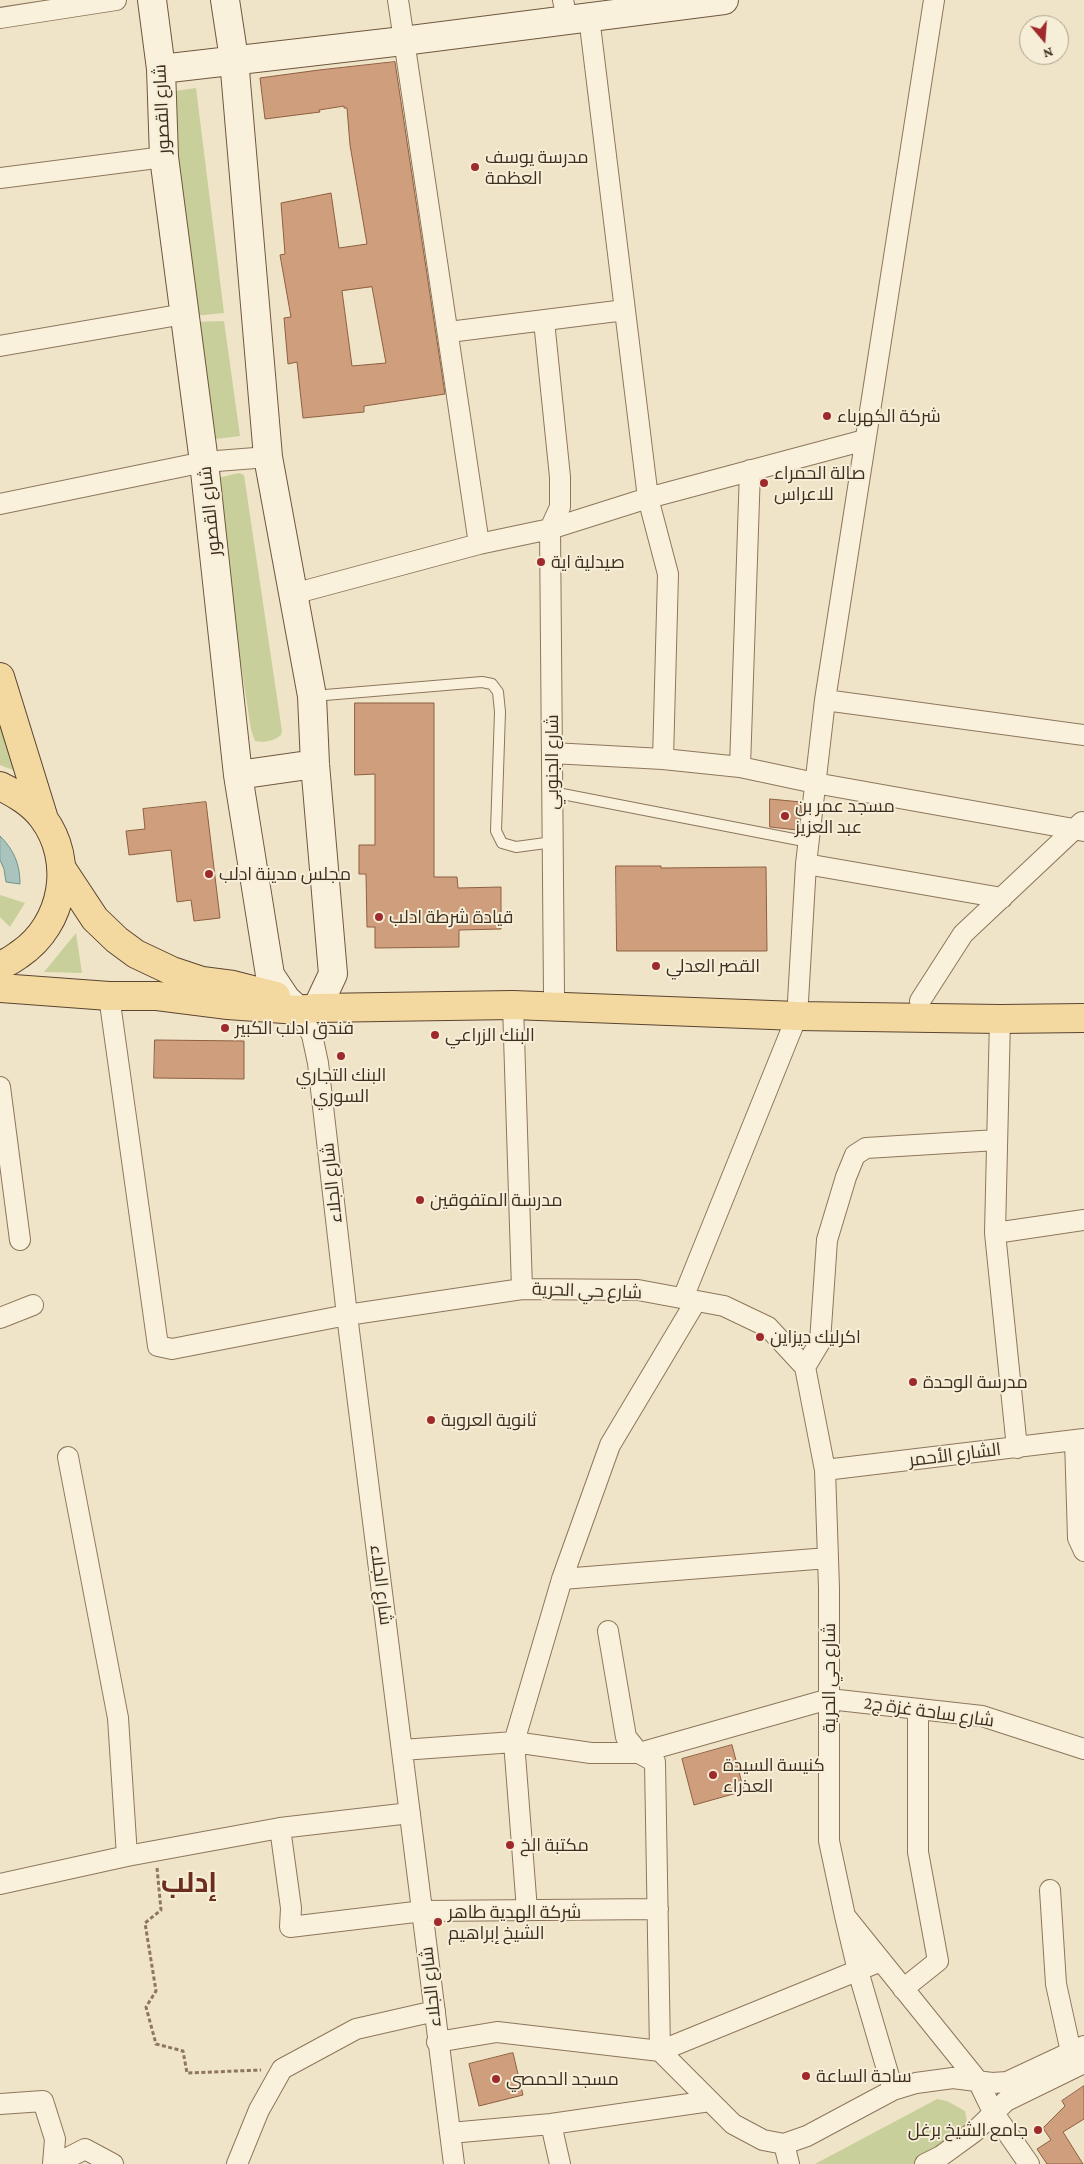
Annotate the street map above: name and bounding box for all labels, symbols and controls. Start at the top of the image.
north arrow [1019,15,1069,65]
text: N [1041,44,1055,62]
street label: شارع القصور [149,63,175,155]
place label: مدرسة يوسف العظمة [485,146,589,188]
marker: مدرسة يوسف العظمة [469,161,481,173]
place label: شركة الكهرباء [837,405,941,427]
marker: شركة الكهرباء [821,410,833,422]
place label: صالة الحمراء للاعراس [774,462,866,504]
street label: شارع القصور [195,465,225,557]
marker: صالة الحمراء للاعراس [758,477,770,489]
place label: صيدلية اية [551,551,625,573]
marker: صيدلية اية [535,556,547,568]
street label: شارع الجنوبي [541,714,563,810]
place label: مسجد عمر بن عبد العزيز [795,795,895,838]
marker: مسجد عمر بن عبد العزيز [779,810,791,822]
place label: مجلس مدينة ادلب [219,863,351,885]
marker: مجلس مدينة ادلب [203,868,215,880]
place label: قيادة شرطة ادلب [389,906,513,928]
marker: قيادة شرطة ادلب [373,911,385,923]
place label: القصر العدلي [666,955,760,977]
marker: القصر العدلي [650,960,662,972]
place label: فندق ادلب الكبير [235,1017,354,1039]
marker: فندق ادلب الكبير [219,1022,231,1034]
place label: البنك الزراعي [445,1024,535,1046]
marker: البنك الزراعي [429,1029,441,1041]
marker: البنك التجاري السوري [335,1050,347,1062]
place label: البنك التجاري السوري [296,1064,386,1106]
street label: شارع الجلاء [317,1142,347,1224]
place label: مدرسة المتفوقين [430,1189,563,1211]
marker: مدرسة المتفوقين [414,1194,426,1206]
street label: شارع حي الحرية [532,1278,642,1304]
place label: اكرليك ديزاين [770,1326,861,1348]
marker: اكرليك ديزاين [754,1331,766,1343]
place label: مدرسة الوحدة [923,1371,1028,1393]
marker: مدرسة الوحدة [907,1376,919,1388]
place label: ثانوية العروبة [441,1409,537,1431]
marker: ثانوية العروبة [425,1414,437,1426]
street label: الشارع الأحمر [908,1439,1002,1471]
street label: شارع الجلاء [365,1544,397,1626]
street label: شارع حي الحرية [818,1623,840,1733]
street label: شارع ساحة غزة ج2 [863,1692,995,1732]
place label: كنيسة السيدة العذراء [723,1754,825,1796]
marker: كنيسة السيدة العذراء [707,1769,719,1781]
place label: مكتبة الخ [520,1834,589,1856]
marker: مكتبة الخ [504,1839,516,1851]
district label: إدلب [161,1866,217,1900]
place label: شركة الهدية طاهر الشيخ إبراهيم [448,1901,581,1944]
marker: شركة الهدية طاهر الشيخ إبراهيم [432,1916,444,1928]
street label: شارع الجلاء [416,1946,446,2028]
place label: ساحة الساعة [816,2065,912,2087]
place label: مسجد الحمصي [506,2068,619,2090]
marker: ساحة الساعة [800,2070,812,2082]
marker: مسجد الحمصي [490,2073,502,2085]
place label: جامع الشيخ برغل [908,2119,1028,2141]
marker: جامع الشيخ برغل [1032,2124,1044,2136]

